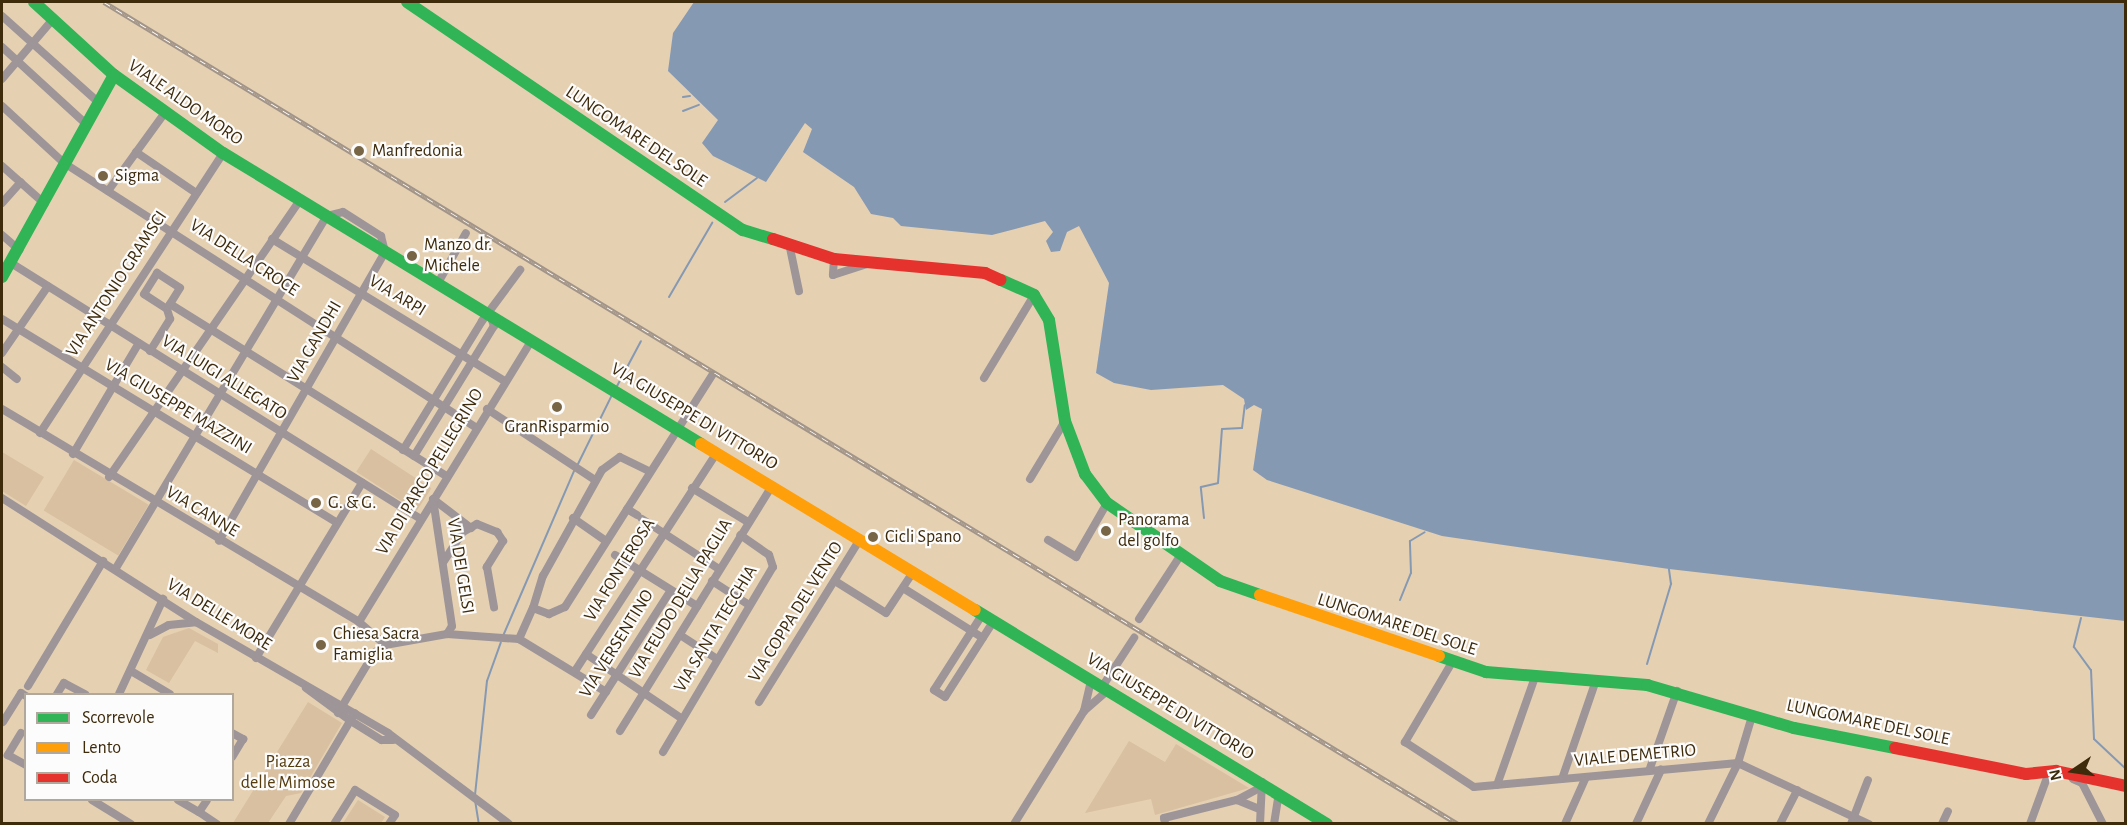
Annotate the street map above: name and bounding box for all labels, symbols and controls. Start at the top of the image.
street label: VIALE ALDO MORO [123,55,247,151]
street label: LUNGOMARE DEL SOLE [561,82,711,192]
place label: Manfredonia [372,140,463,162]
marker: Manfredonia [350,142,368,160]
place label: Sigma [115,165,159,187]
marker: Sigma [96,169,110,183]
street label: VIA ANTONIO GRAMSCI [62,207,172,361]
street label: VIA DELLA CROCE [185,215,303,301]
place label: Manzo dr. Michele [424,235,492,278]
marker: Manzo dr. Michele [405,249,419,263]
street label: VIA ARPI [364,271,430,321]
street label: VIA GANDHI [283,297,347,387]
street label: VIA LUIGI ALLEGATO [157,331,291,425]
street label: VIA GIUSEPPE MAZZINI [100,354,256,460]
street label: VIA GIUSEPPE DI VITTORIO [606,359,782,475]
street label: VIA DI PARCO PELLEGRINO [372,385,488,559]
marker: GranRisparmio [550,400,564,414]
place label: GranRisparmio [505,416,609,438]
street label: VIA CANNE [162,482,242,542]
place label: G. & G. [328,492,376,514]
marker: G. & G. [309,496,323,510]
place label: Panorama del golfo [1118,510,1189,552]
street label: VIA FONTEROSA [580,515,660,625]
street label: VIA FEUDO DELLA PAGLIA [625,515,737,683]
street label: VIA DEI GELSI [442,517,478,615]
marker: Panorama del golfo [1099,524,1113,538]
place label: Cicli Spano [885,526,961,548]
marker: Cicli Spano [866,530,880,544]
street label: VIA COPPA DEL VENTO [744,538,848,686]
street label: VIA SANTA TECCHIA [670,562,762,696]
street label: VIA DELLE MORE [163,574,275,656]
street label: VIA VERSENTINO [575,586,659,702]
street label: LUNGOMARE DEL SOLE [1315,589,1479,661]
place label: Chiesa Sacra Famiglia [333,624,419,666]
marker: Chiesa Sacra Famiglia [314,638,328,652]
street label: VIA GIUSEPPE DI VITTORIO [1082,649,1258,765]
legend [24,693,234,801]
street label: LUNGOMARE DEL SOLE [1785,695,1951,751]
text: Scorrevole [82,709,155,727]
text: Lento [82,739,121,757]
street label: VIALE DEMETRIO [1573,740,1697,772]
north arrow [2043,741,2103,801]
park label: Piazza delle Mimose [241,752,335,795]
text: N [2046,768,2065,782]
text: Coda [82,769,117,787]

